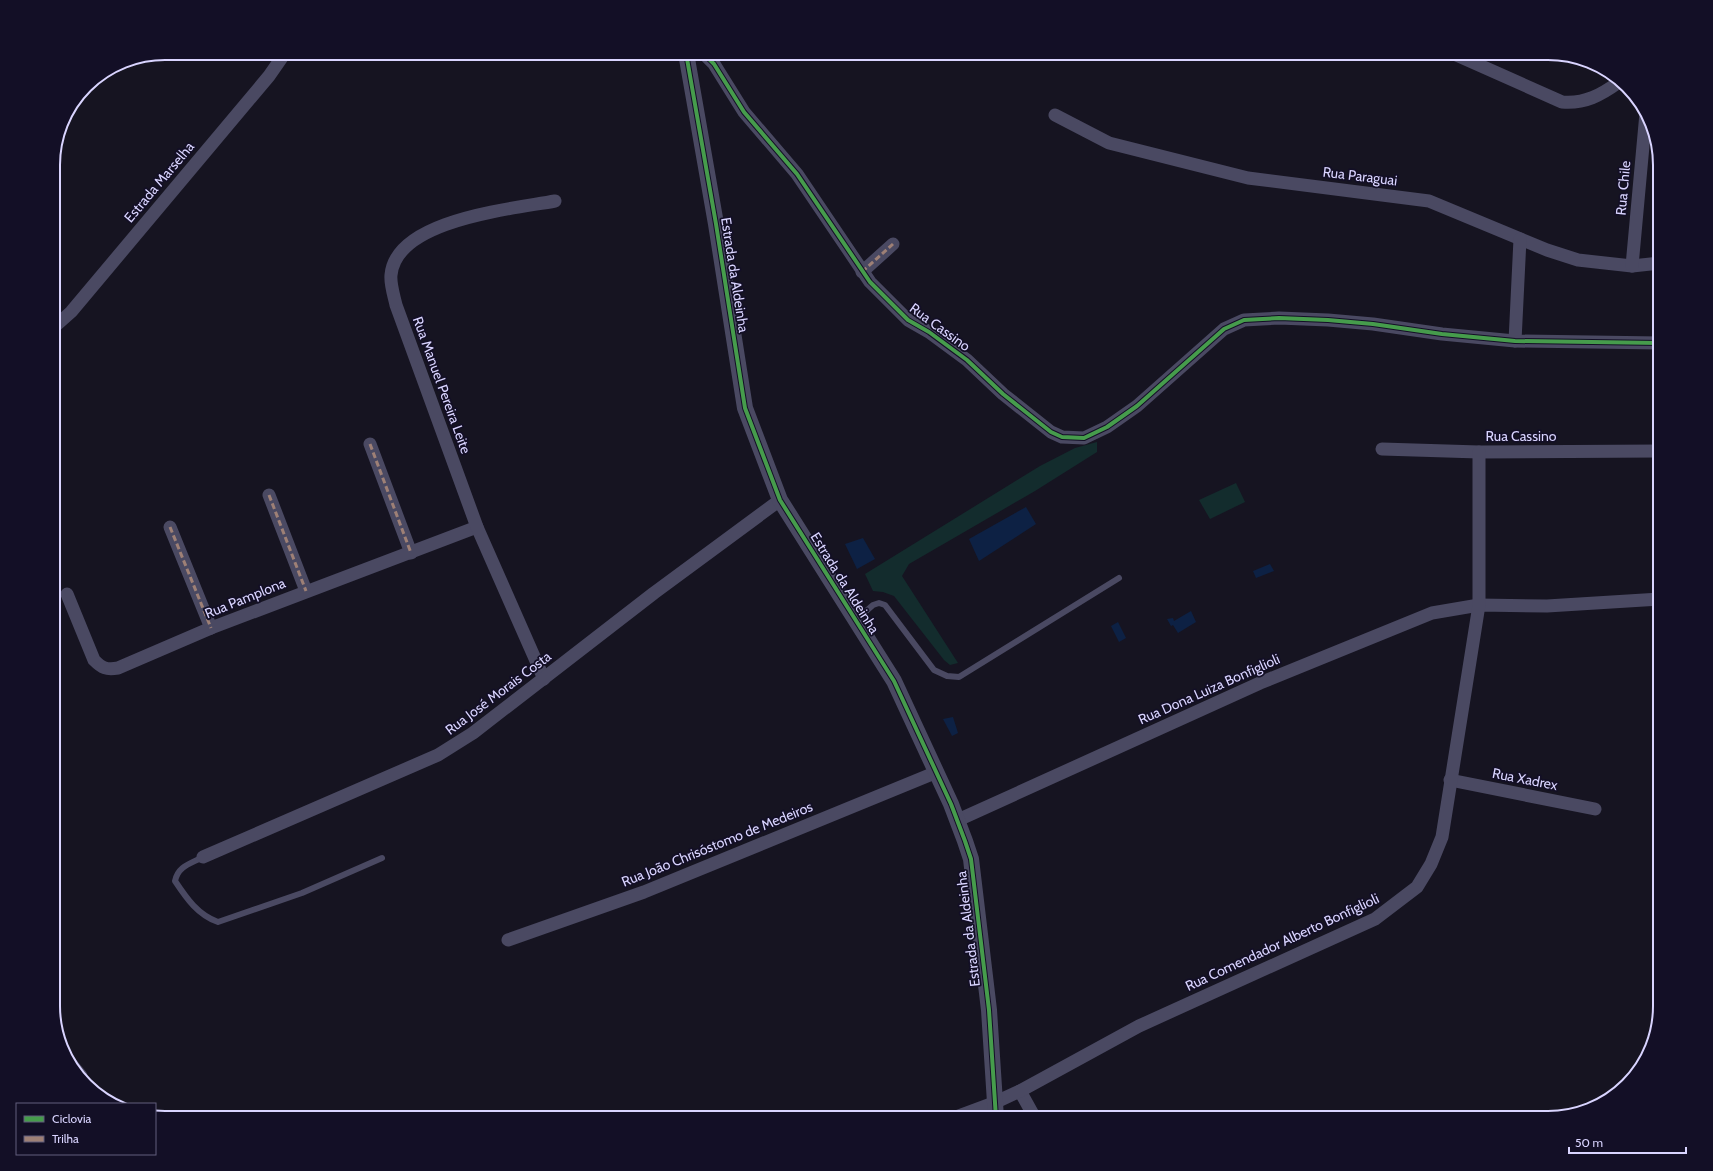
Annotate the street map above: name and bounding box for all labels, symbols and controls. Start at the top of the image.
street label: Estrada Marselha [120,138,198,226]
street label: Rua Chile [1612,160,1634,216]
street label: Rua Paraguai [1322,162,1398,190]
street label: Estrada da Aldeinha [717,216,753,334]
street label: Rua Cassino [906,299,974,355]
street label: Rua Manuel Pereira Leite [409,314,475,456]
street label: Rua Cassino [1486,427,1557,445]
street label: Estrada da Aldeinha [807,529,884,637]
street label: Rua Pamplona [202,574,288,622]
street label: Rua José Morais Costa [442,647,555,739]
street label: Rua Dona Luiza Bonfiglioli [1135,650,1283,728]
street label: Rua Xadrex [1491,764,1560,794]
street label: Rua João Chrisóstomo de Medeiros [619,797,815,891]
street label: Estrada da Aldeinha [952,870,984,988]
street label: Rua Comendador Alberto Bonfiglioli [1182,889,1382,995]
legend [16,1103,156,1155]
text: Ciclovia [52,1111,91,1126]
scale bar [1569,1129,1686,1155]
text: Trilha [52,1131,79,1146]
text: 50 m [1575,1135,1603,1150]

